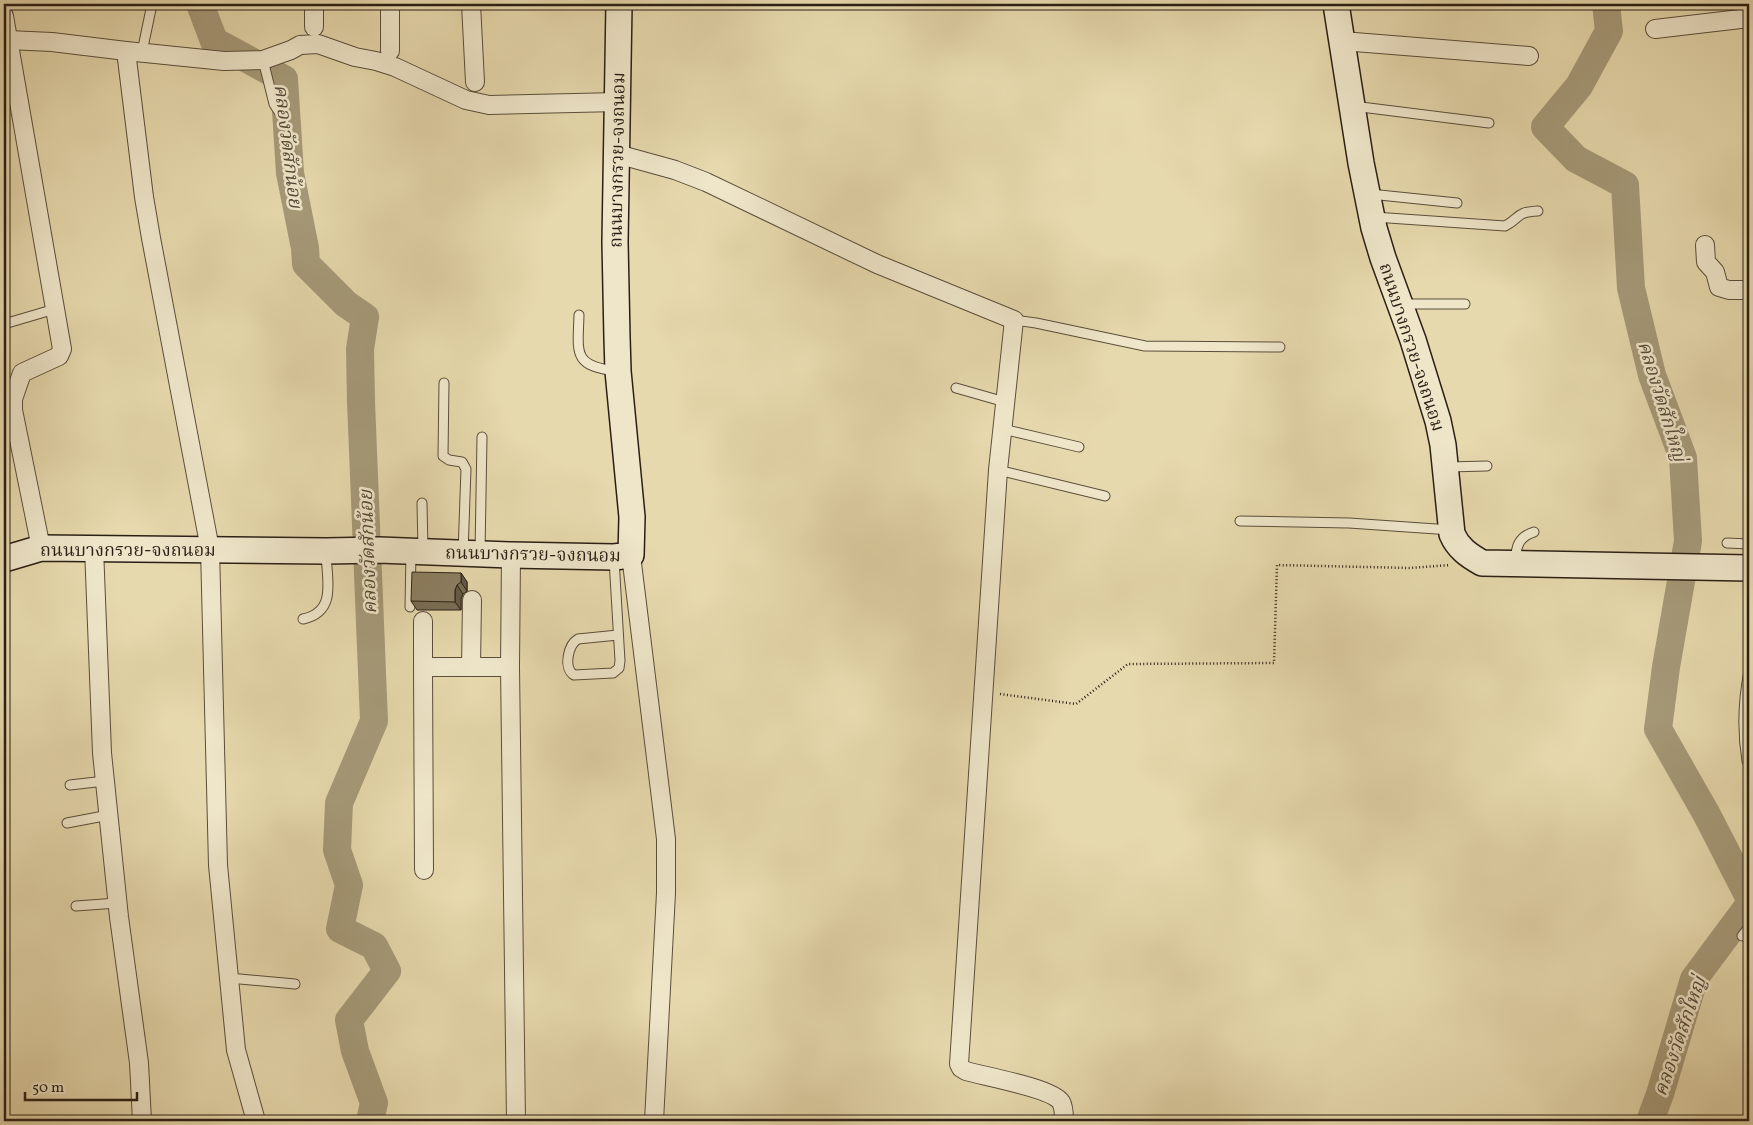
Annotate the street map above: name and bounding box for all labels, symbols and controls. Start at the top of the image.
street label: ถนนบางกรวย-จงถนอม [604,72,633,248]
water label: คลองวัดสักน้อย [267,83,308,211]
street label: ถนนบางกรวย-จงถนอม [1372,260,1450,435]
water label: คลองวัดสักใหญ่ [1630,338,1695,468]
water label: คลองวัดสักน้อย [354,488,384,614]
street label: ถนนบางกรวย-จงถนอม [40,539,216,564]
street label: ถนนบางกรวย-จงถนอม [445,541,621,570]
water label: คลองวัดสักใหญ่ [1646,970,1714,1100]
scale bar [25,1070,138,1102]
text: 50 m [32,1078,64,1099]

